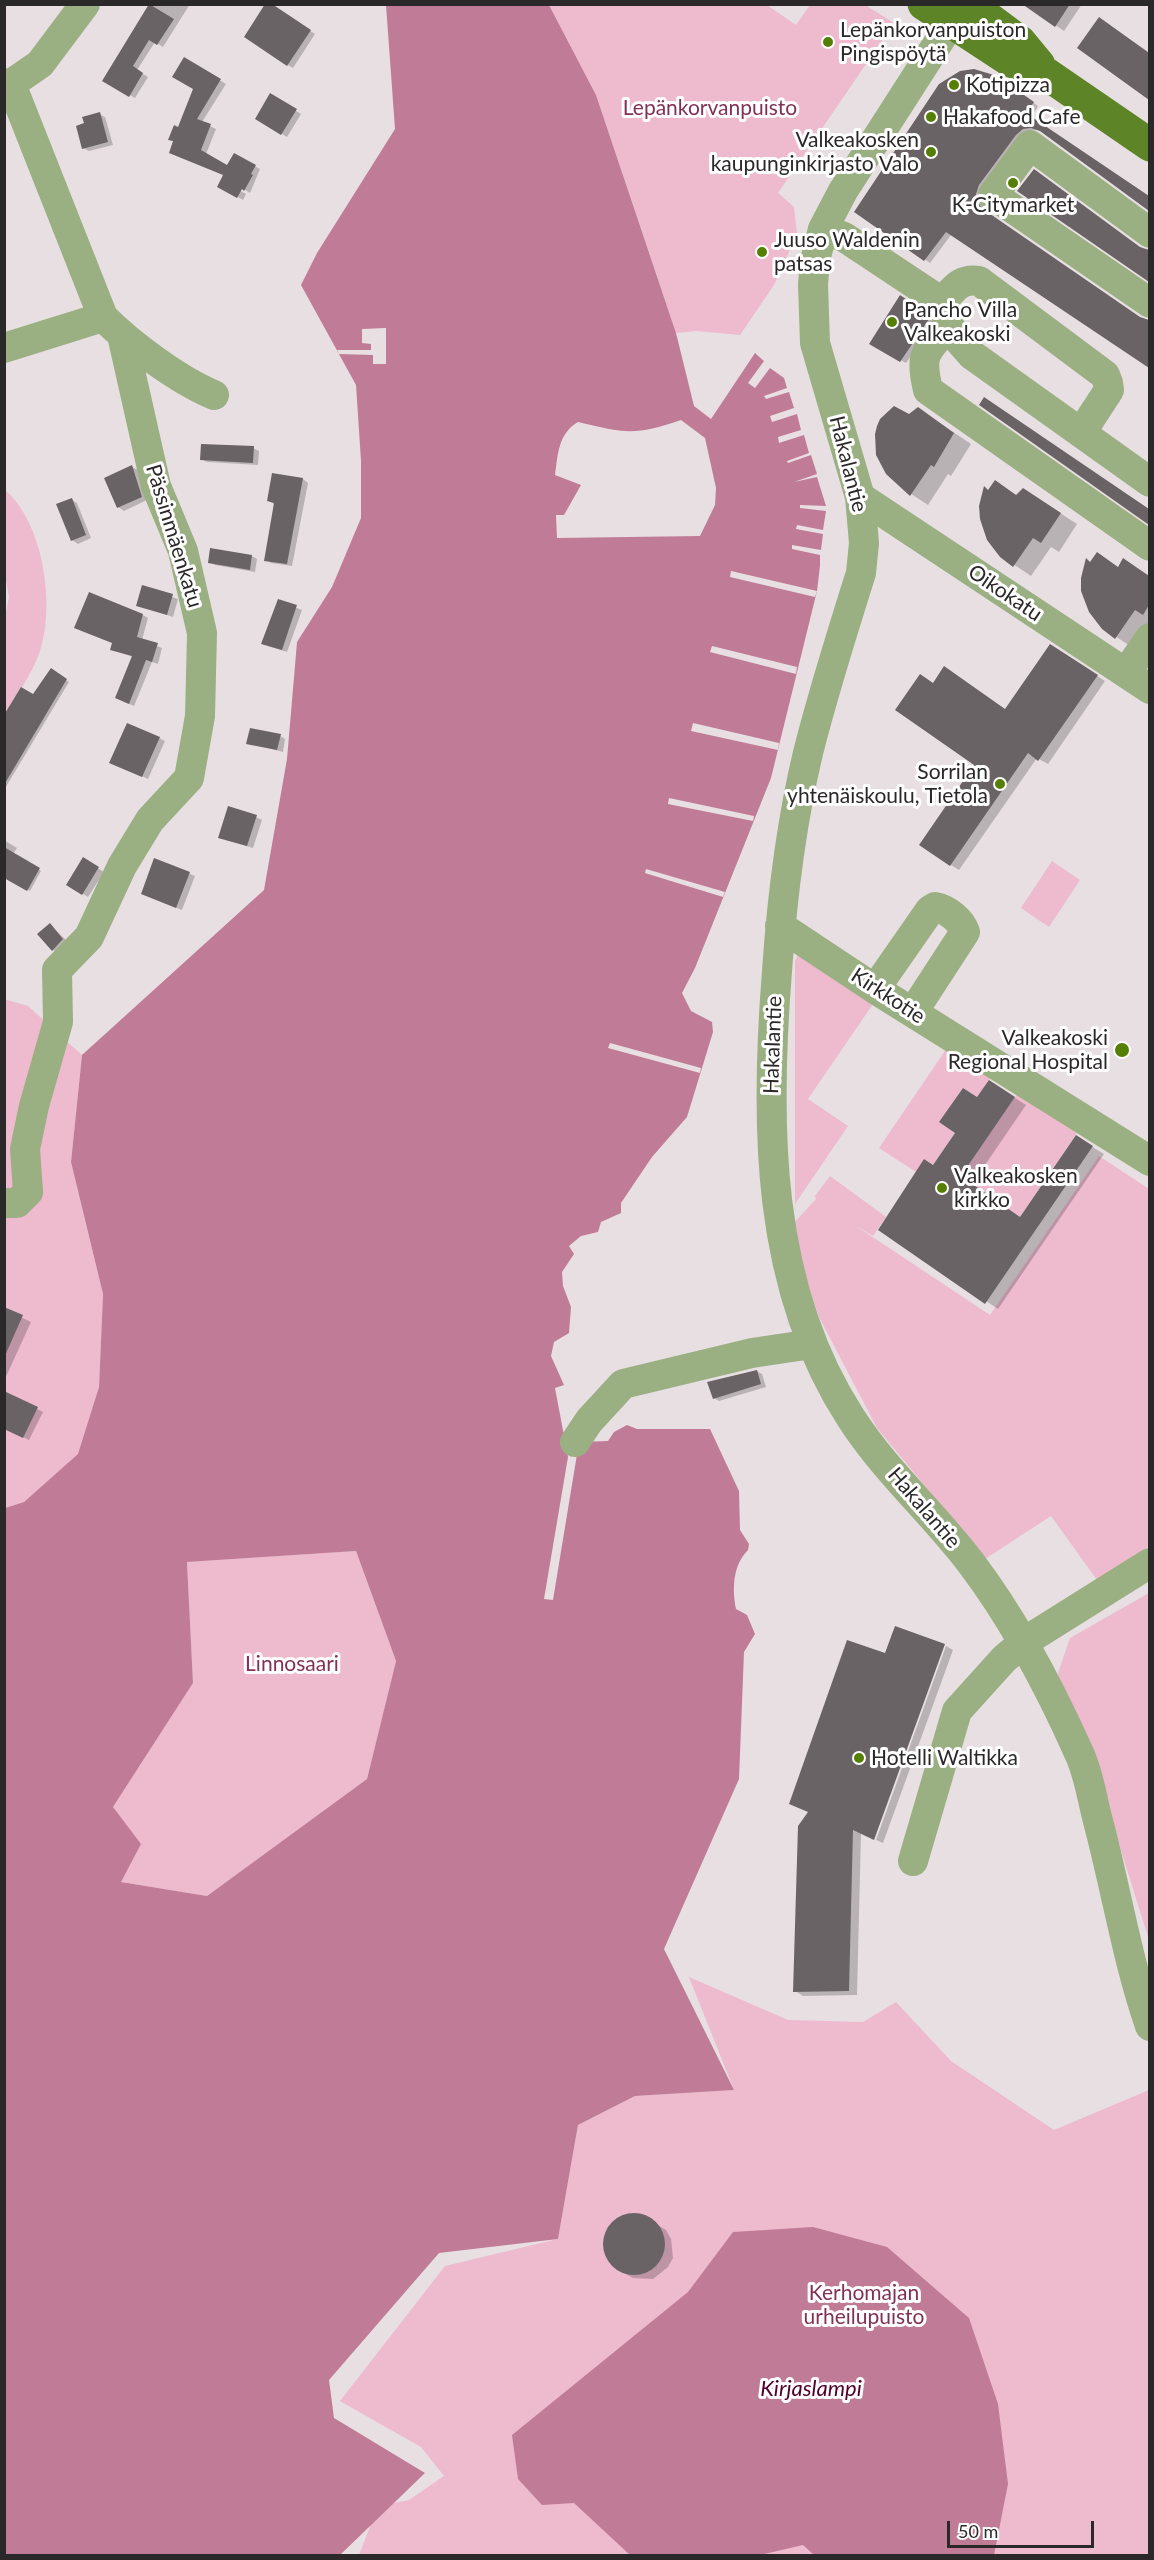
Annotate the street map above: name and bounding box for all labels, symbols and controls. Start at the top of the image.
place label: Lepänkorvanpuiston Pingispöytä [840,17,1026,67]
marker: Lepänkorvanpuiston Pingispöytä [821,35,835,49]
place label: Kotipizza [966,72,1050,98]
marker: Kotipizza [947,78,961,92]
park label: Lepänkorvanpuisto [623,95,797,121]
place label: Hakafood Cafe [943,104,1080,130]
marker: Hakafood Cafe [924,110,938,124]
place label: Valkeakosken kaupunginkirjasto Valo [711,127,919,177]
marker: Valkeakosken kaupunginkirjasto Valo [924,145,938,159]
marker: K-Citymarket [1006,176,1020,190]
place label: K-Citymarket [952,192,1074,218]
place label: Juuso Waldenin patsas [774,227,920,277]
marker: Juuso Waldenin patsas [755,245,769,259]
place label: Pancho Villa Valkeakoski [904,297,1017,347]
marker: Pancho Villa Valkeakoski [885,315,899,329]
street label: Hakalantie [824,413,872,515]
street label: Pässinmäenkatu [140,461,208,611]
street label: Oikokatu [963,559,1047,627]
place label: Sorrilan yhtenäiskoulu, Tietola [787,759,988,809]
marker: Sorrilan yhtenäiskoulu, Tietola [993,777,1007,791]
street label: Kirkkotie [846,963,930,1029]
street label: Hakalantie [759,995,787,1095]
place label: Valkeakoski Regional Hospital [948,1025,1108,1075]
marker: Valkeakoski Regional Hospital [1113,1041,1131,1059]
place label: Valkeakosken kirkko [954,1163,1078,1213]
marker: Valkeakosken kirkko [935,1181,949,1195]
street label: Hakalantie [882,1463,966,1553]
park label: Linnosaari [245,1651,339,1677]
place label: Hotelli Waltikka [871,1745,1018,1771]
marker: Hotelli Waltikka [852,1751,866,1765]
park label: Kerhomajan urheilupuisto [804,2280,924,2330]
water label: Kirjaslampi [760,2376,862,2402]
scale bar [950,2509,1097,2547]
text: 50 m [958,2520,998,2542]

